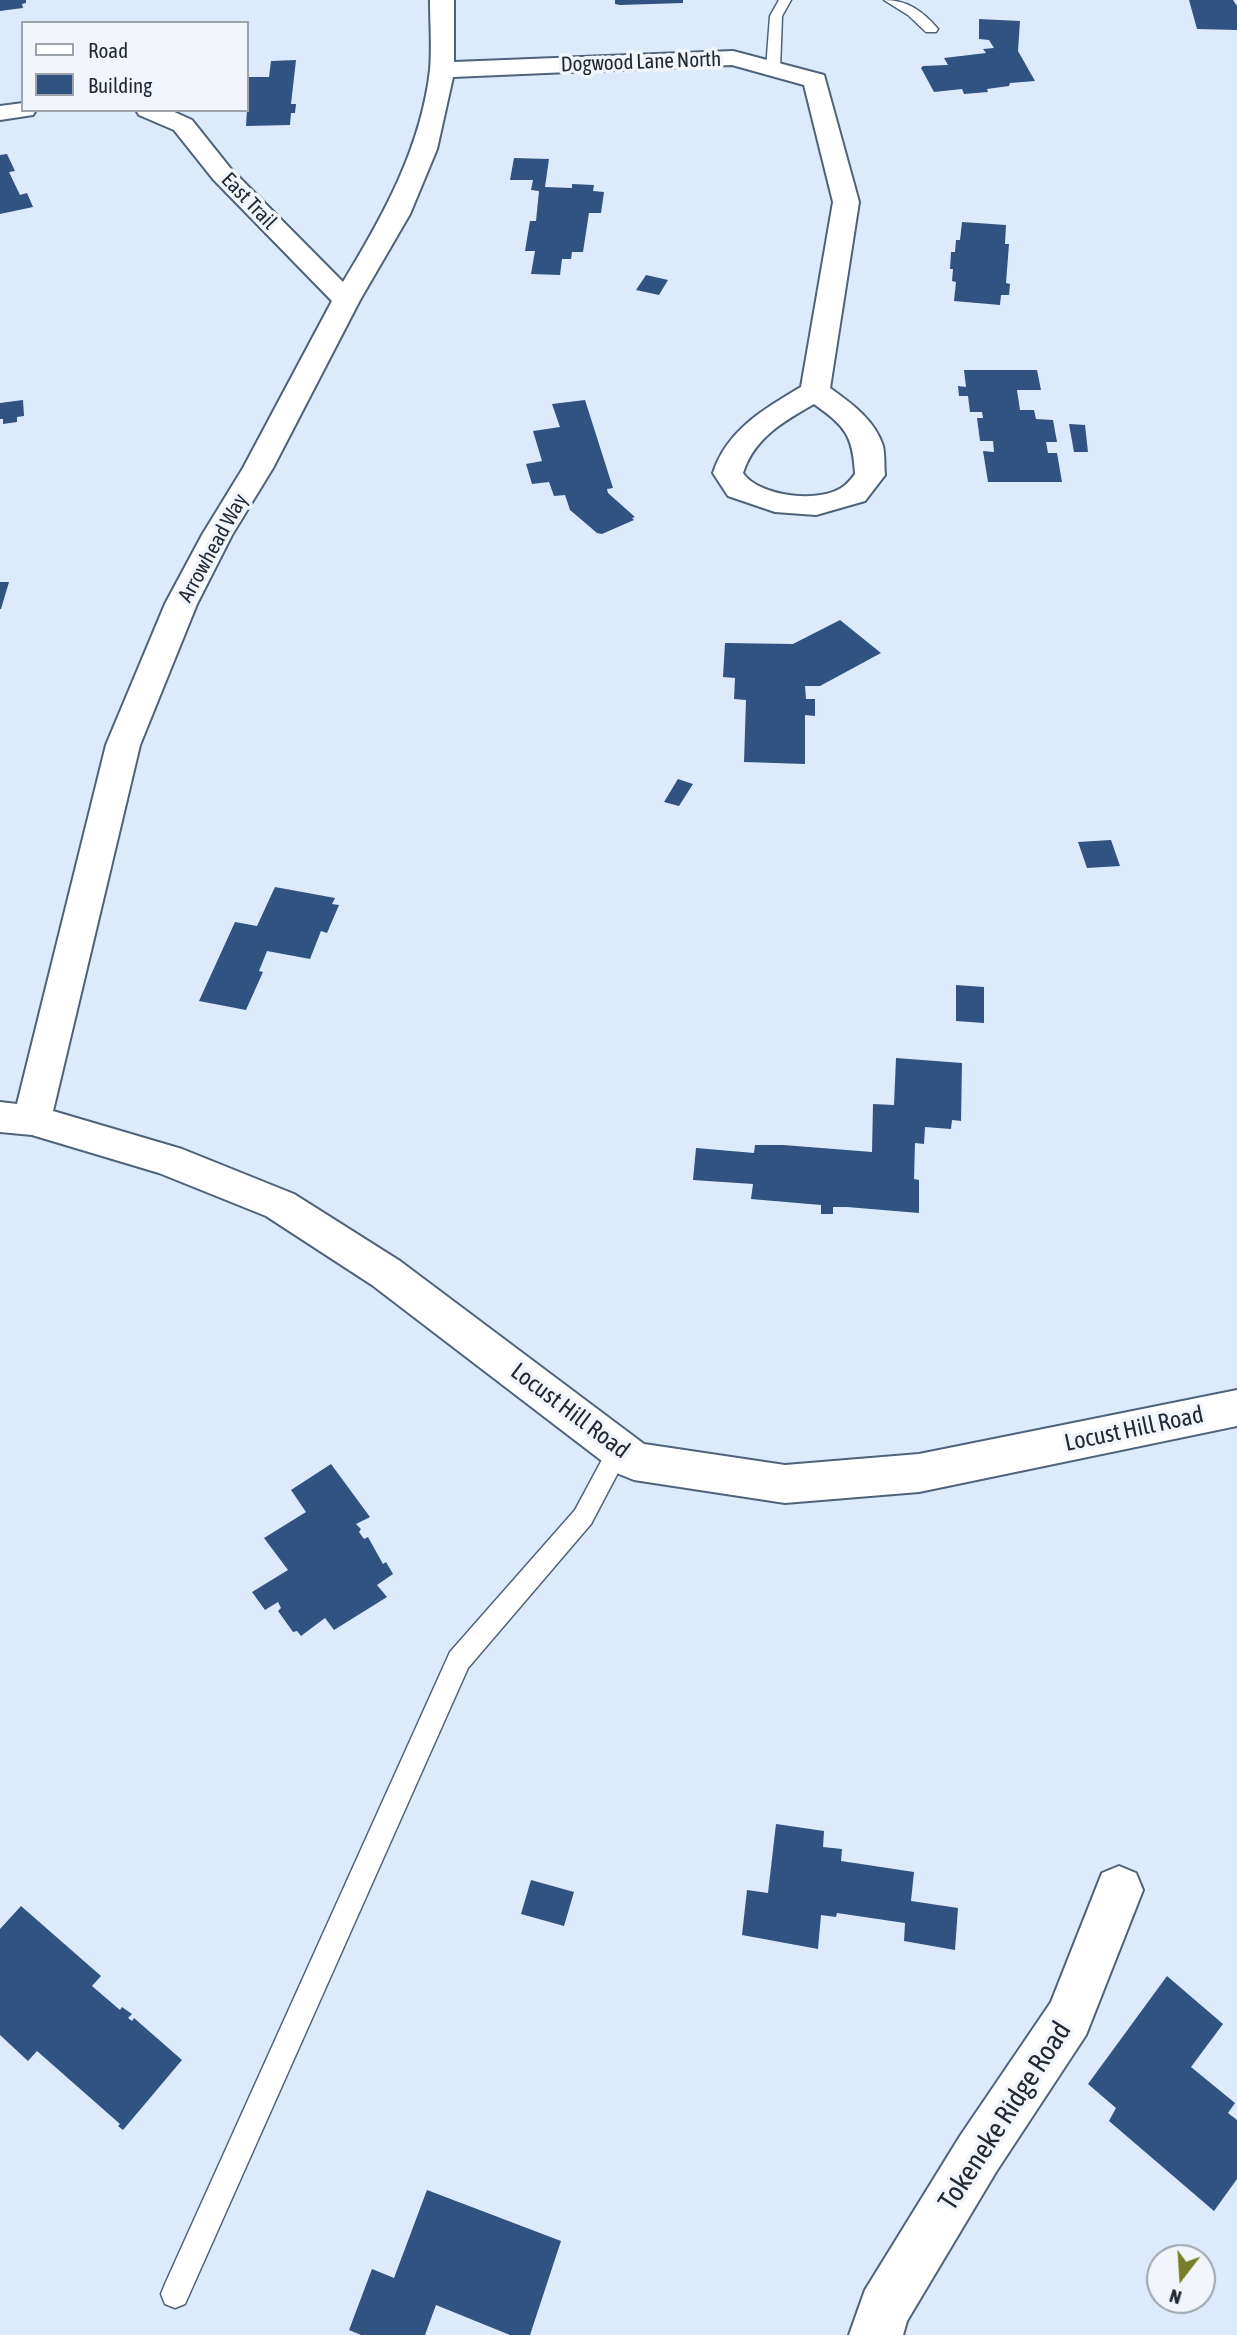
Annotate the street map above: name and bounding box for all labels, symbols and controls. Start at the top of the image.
legend [21,21,248,112]
text: Road [88,38,128,62]
street label: Dogwood Lane North [560,47,722,77]
text: Building [88,73,152,97]
street label: East Trail [216,167,282,235]
street label: Arrowhead Way [173,489,253,607]
street label: Locust Hill Road [505,1357,635,1465]
street label: Locust Hill Road [1062,1400,1206,1458]
street label: Tokeneke Ridge Road [932,2015,1078,2217]
north arrow [1146,2244,1216,2314]
text: N [1167,2285,1184,2309]

